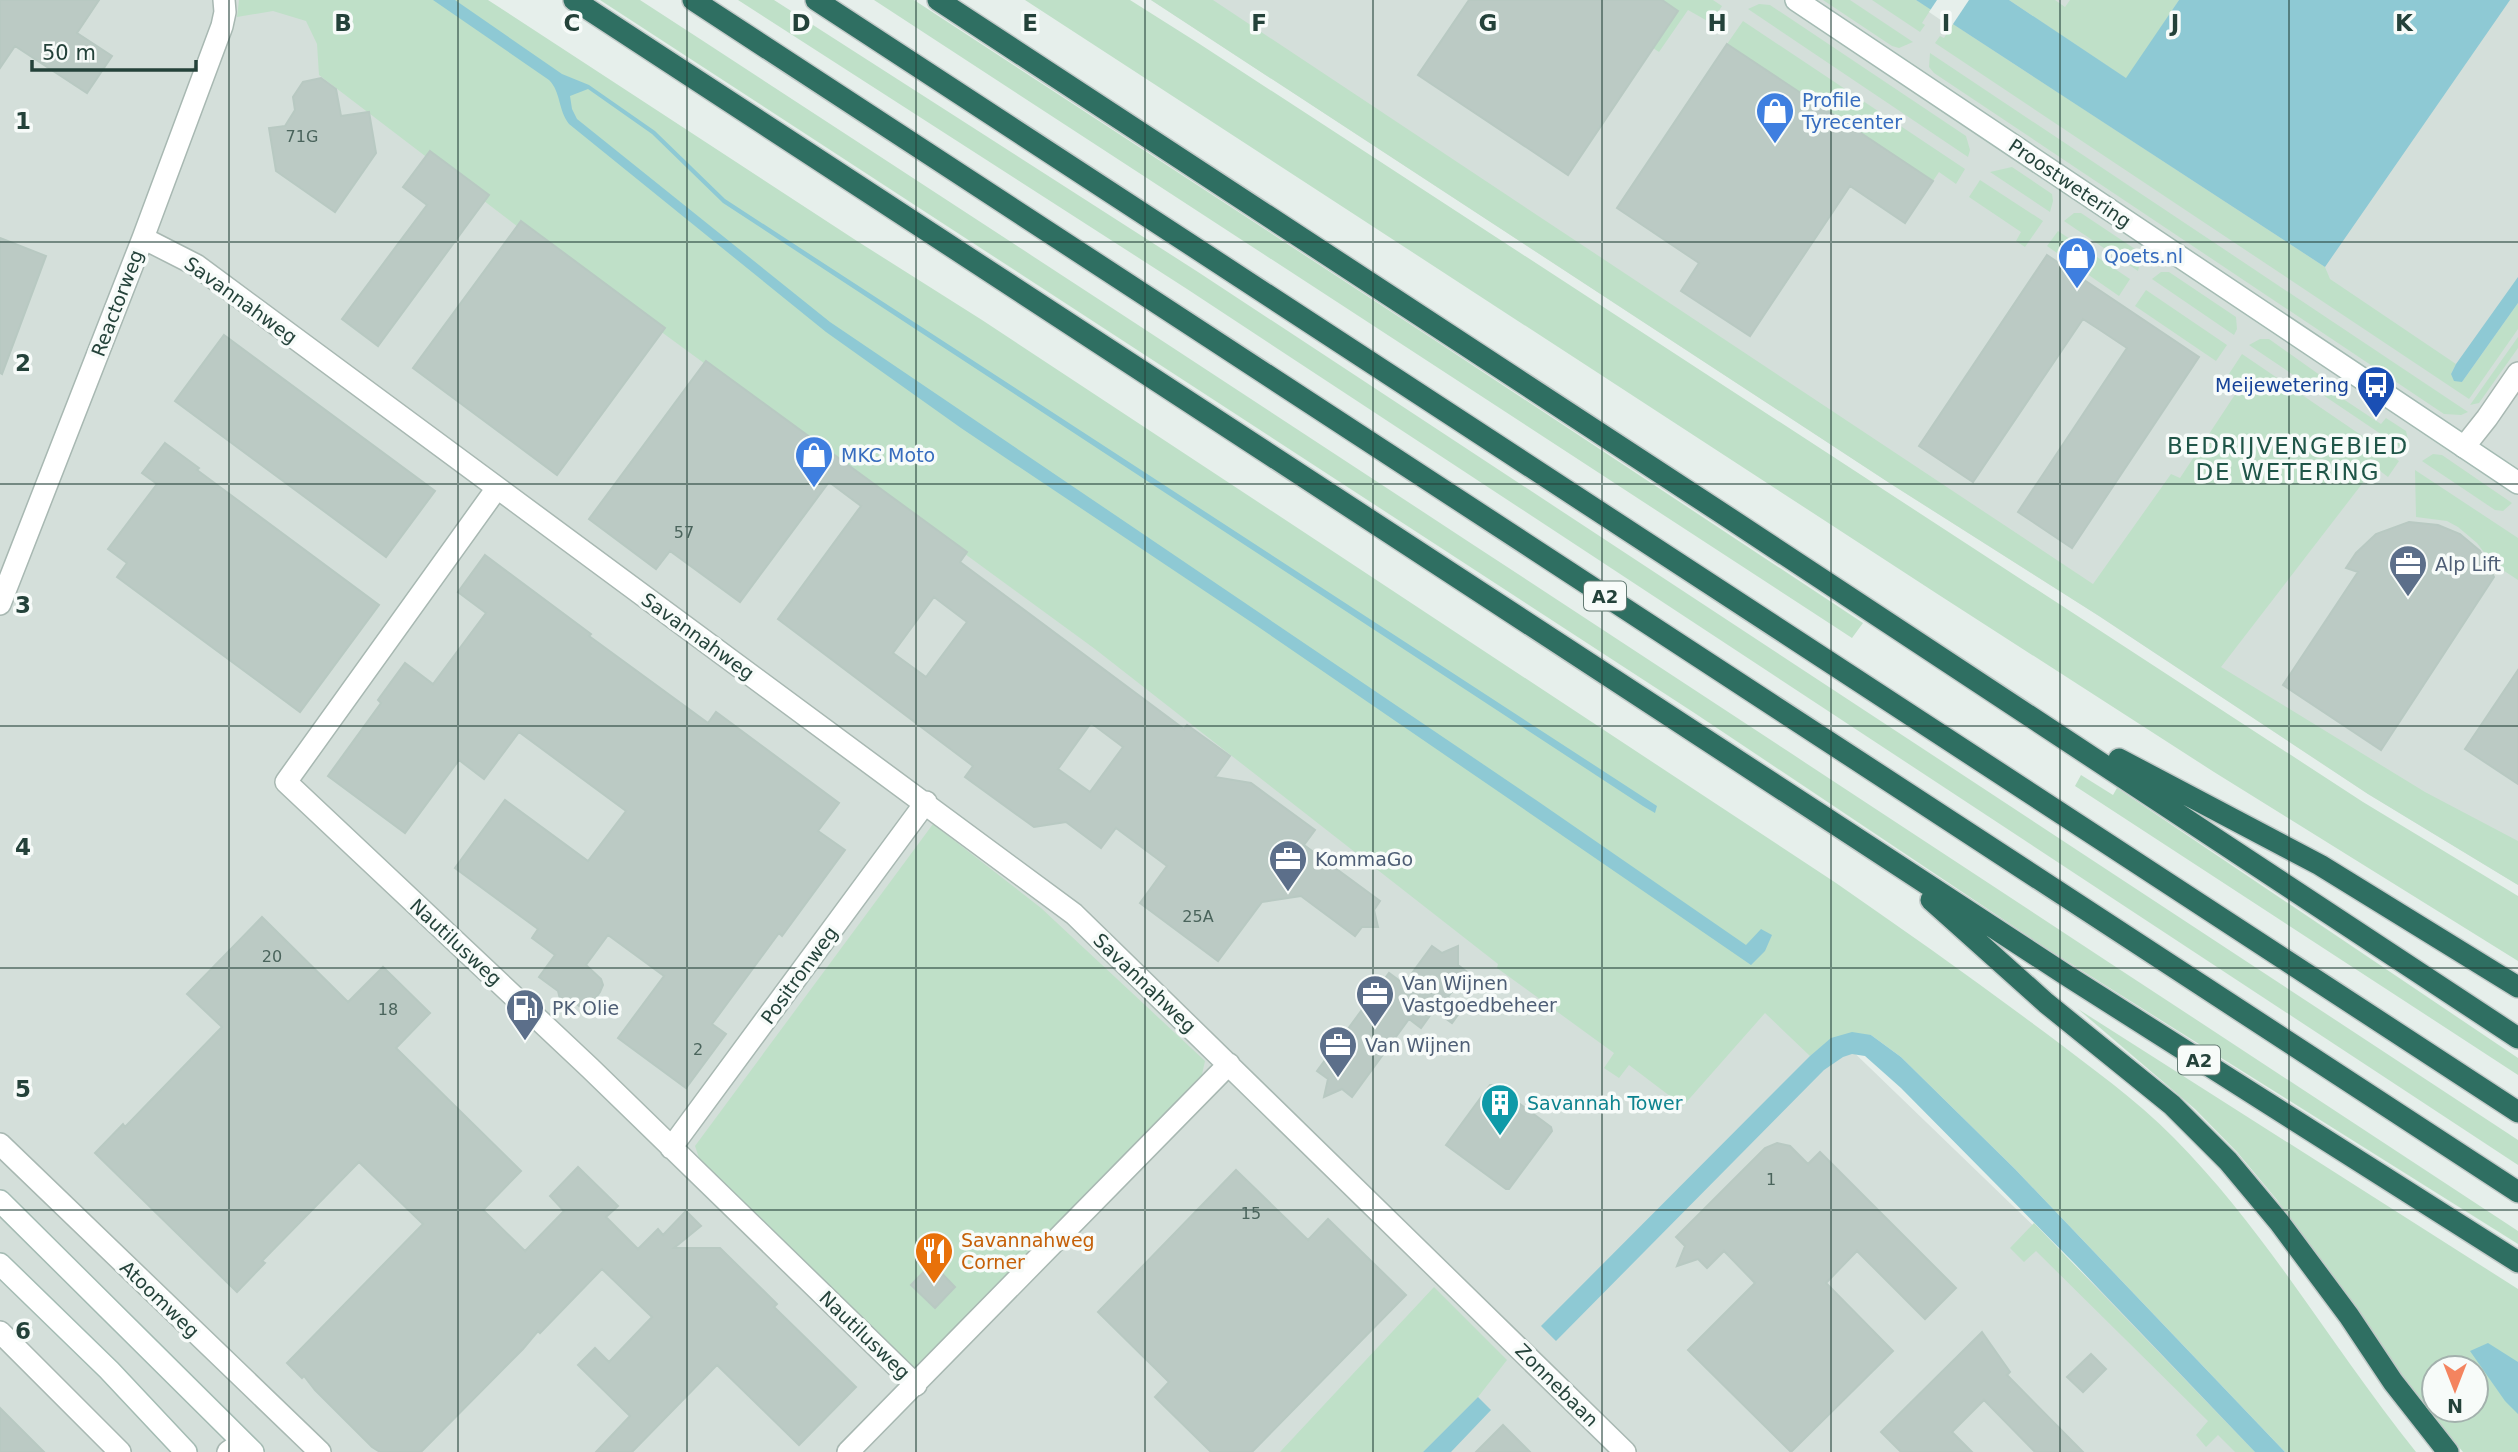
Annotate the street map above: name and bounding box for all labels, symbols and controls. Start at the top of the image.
text: B [334,10,352,36]
text: C [564,10,580,36]
text: D [791,10,811,36]
text: E [1022,10,1038,36]
text: F [1251,10,1267,36]
text: G [1479,10,1497,36]
text: H [1707,10,1727,36]
text: I [1942,10,1950,36]
text: J [2169,10,2179,36]
text: K [2395,10,2414,36]
scale bar [32,28,196,72]
text: 50 m [42,41,96,65]
place label: Profile Tyrecenter [1801,89,1902,133]
shop icon: Profile Tyrecenter [1754,90,1796,145]
text: 1 [15,108,31,134]
house number: 71G [286,127,318,146]
street label: Proostwetering [2005,134,2135,232]
shop icon: Qoets.nl [2056,235,2098,290]
place label: Qoets.nl [2104,245,2183,267]
street label: Reactorweg [87,247,147,359]
street label: Savannahweg [180,252,302,348]
text: 2 [15,350,31,376]
bus stop icon: Meijewetering [2355,364,2397,419]
place label: Meijewetering [2215,374,2349,396]
district label: BEDRIJVENGEBIED DE WETERING [2167,433,2409,485]
shop icon: MKC Moto [793,434,835,489]
place label: MKC Moto [841,444,935,466]
house number: 57 [674,523,694,542]
office icon: Alp Lift [2387,543,2429,598]
place label: Alp Lift [2435,553,2501,575]
road number: A2 [1584,582,1626,610]
street label: Savannahweg [637,588,759,684]
text: 3 [15,592,31,618]
text: 4 [15,834,31,860]
office icon: KommaGo [1267,838,1309,893]
place label: KommaGo [1315,848,1413,870]
street label: Nautilusweg [406,894,506,990]
house number: 25A [1182,907,1214,926]
street label: Positronweg [756,922,842,1028]
street label: Savannahweg [1089,929,1201,1037]
house number: 20 [262,947,282,966]
place label: Van Wijnen Vastgoedbeheer [1402,972,1557,1016]
office icon: Van Wijnen Vastgoedbeheer [1354,973,1396,1028]
fuel station icon: PK Olie [504,987,546,1042]
place label: PK Olie [552,997,619,1019]
house number: 18 [378,1000,398,1019]
office icon: Van Wijnen [1317,1024,1359,1079]
place label: Van Wijnen [1365,1034,1471,1056]
house number: 2 [693,1040,703,1059]
road number: A2 [2178,1045,2220,1074]
text: 5 [15,1076,31,1102]
building icon: Savannah Tower [1479,1082,1521,1137]
place label: Savannah Tower [1527,1092,1683,1114]
house number: 1 [1766,1170,1776,1189]
house number: 15 [1241,1204,1261,1223]
place label: Savannahweg Corner [961,1229,1095,1273]
restaurant icon: Savannahweg Corner [913,1230,955,1285]
street label: Atoomweg [116,1256,204,1342]
street label: Nautilusweg [815,1286,915,1384]
text: 6 [15,1318,31,1344]
street label: Zonnebaan [1511,1339,1603,1431]
north arrow [2420,1354,2490,1424]
text: N [2447,1395,2463,1417]

